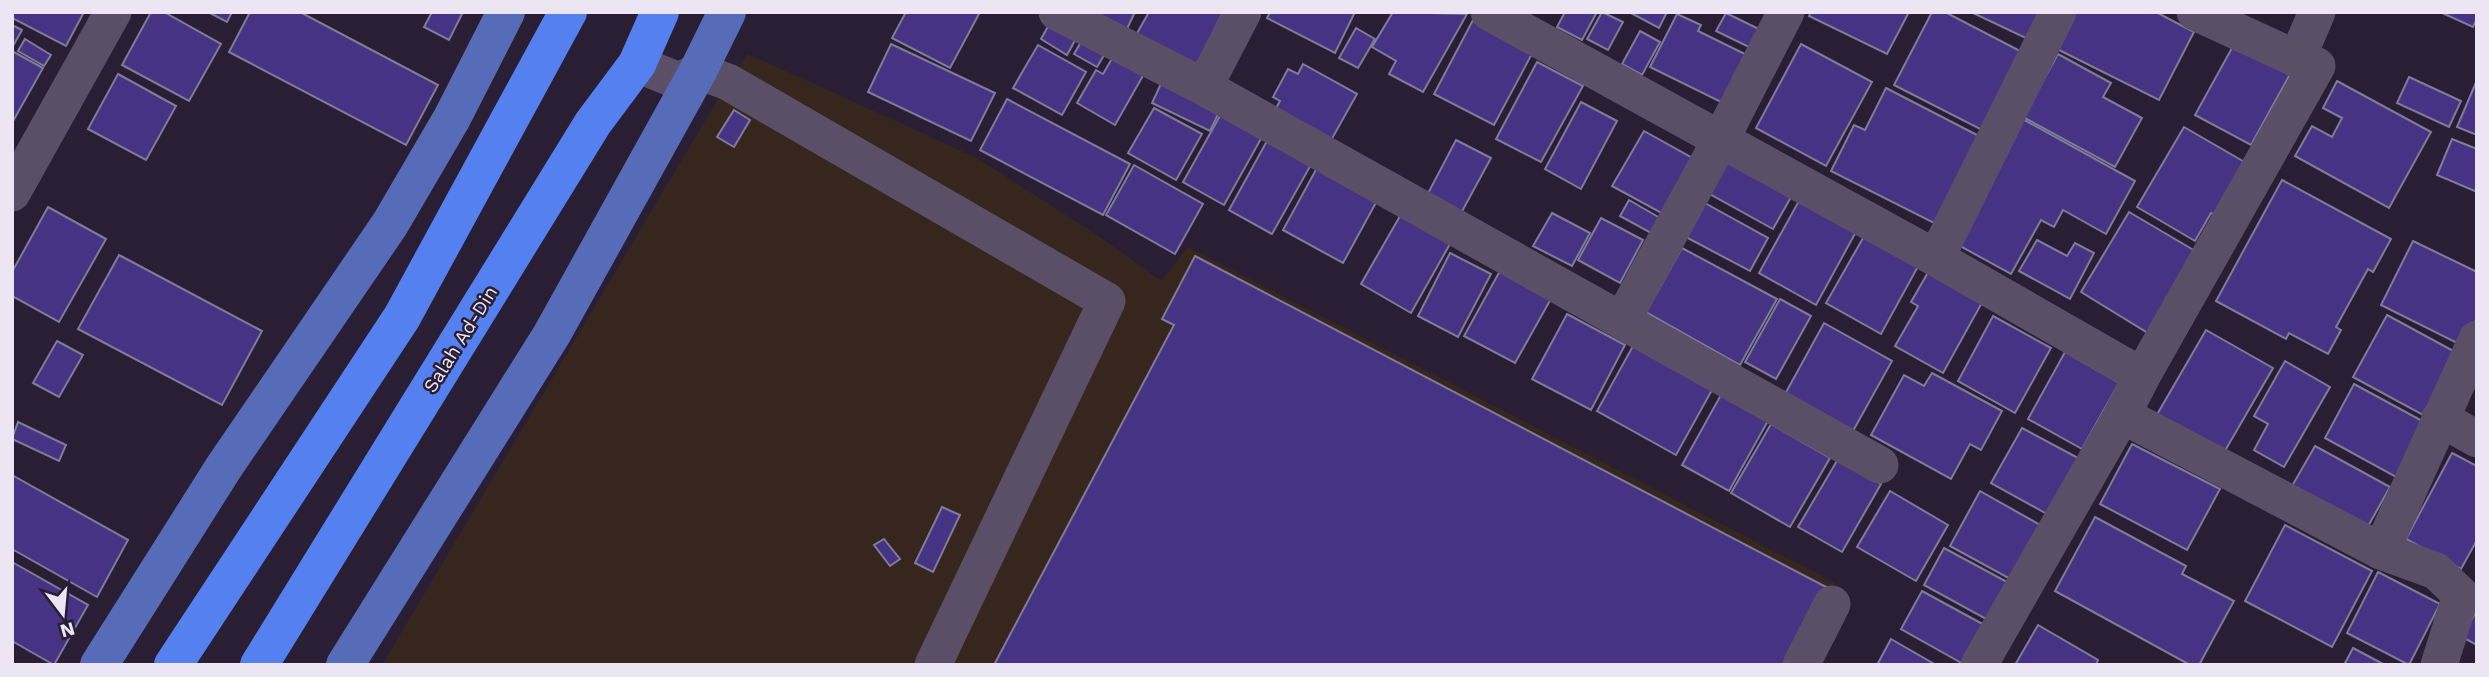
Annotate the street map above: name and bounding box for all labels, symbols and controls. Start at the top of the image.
street label: Salah Ad-Din [419,282,502,397]
north arrow [28,579,98,649]
text: N [58,617,77,643]

